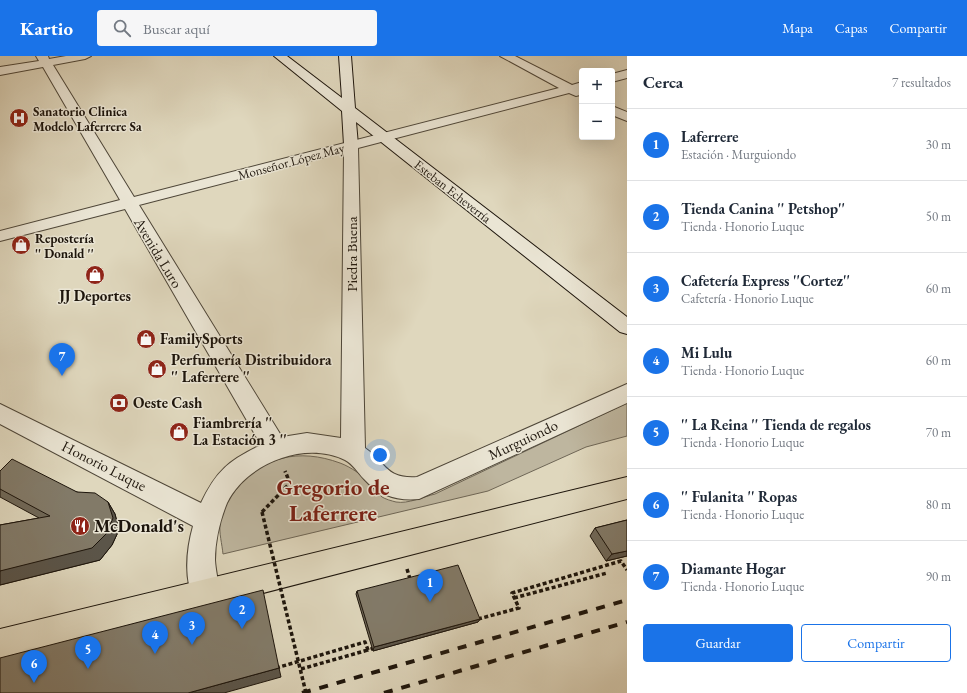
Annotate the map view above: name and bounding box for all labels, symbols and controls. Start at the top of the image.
search box [97,10,377,46]
text: Kartio [20,16,73,41]
icon: search [111,17,133,39]
text: Buscar aquí [143,19,210,38]
text: Mapa [782,19,813,37]
text: Capas [835,19,867,37]
text: Compartir [889,19,947,37]
map controls [579,68,615,140]
button: + [579,68,615,104]
text: Cerca [643,71,683,93]
text: 7 resultados [892,74,951,91]
place label: Sanatorio Clinica Modelo Laferrere Sa [33,103,142,135]
button: − [579,104,615,140]
hospital icon: Sanatorio Clinica Modelo Laferrere Sa [8,107,30,129]
text: Laferrere [681,127,738,146]
text: 1 [653,136,659,153]
text: 30 m [926,136,951,153]
street label: Monseñor López May [236,139,347,184]
text: Estación · Murguiondo [681,146,796,163]
street label: Esteban Echeverría [411,156,495,227]
text: Tienda Canina '' Petshop'' [681,199,845,218]
text: 2 [653,208,659,225]
text: 50 m [926,208,951,225]
street label: Avenida Luro [130,213,187,291]
street label: Piedra Buena [342,216,361,292]
text: Tienda · Honorio Luque [681,218,804,235]
place label: Repostería '' Donald '' [35,230,94,262]
shop icon: Repostería '' Donald '' [10,234,32,256]
shop icon: JJ Deportes [84,264,106,286]
text: Cafetería Express ''Cortez'' [681,271,850,290]
text: 3 [653,280,659,297]
text: 60 m [926,280,951,297]
place label: JJ Deportes [57,286,131,305]
text: Cafetería · Honorio Luque [681,290,814,307]
shop icon: FamilySports [135,328,157,350]
place label: FamilySports [160,329,243,348]
pin: 7 [49,343,75,376]
text: Mi Lulu [681,343,732,362]
place label: Perfumería Distribuidora '' Laferrere '' [171,350,332,386]
text: 4 [653,352,659,369]
text: 60 m [926,352,951,369]
shop icon: Perfumería Distribuidora '' Laferrere '' [146,358,168,380]
text: Tienda · Honorio Luque [681,362,804,379]
bank icon: Oeste Cash [108,392,130,414]
place label: Oeste Cash [133,393,203,412]
place label: Fiambrería '' La Estación 3 '' [193,413,287,449]
street label: Murguiondo [485,415,561,464]
text: '' La Reina '' Tienda de regalos [681,415,871,434]
shop icon: Fiambrería '' La Estación 3 '' [168,421,190,443]
text: 5 [653,424,659,441]
text: 70 m [926,424,951,441]
text: Tienda · Honorio Luque [681,434,804,451]
street label: Honorio Luque [59,436,150,495]
your location [370,445,390,465]
district label: Gregorio de Laferrere [276,472,390,528]
text: '' Fulanita '' Ropas [681,487,797,506]
text: 6 [653,496,659,513]
text: 80 m [926,496,951,513]
text: Tienda · Honorio Luque [681,506,804,523]
place label: McDonald's [94,514,184,537]
restaurant icon: McDonald's [69,515,91,537]
text: Diamante Hogar [681,559,786,578]
text: 7 [653,568,659,585]
text: 90 m [926,568,951,585]
pin: 1 [417,569,443,602]
text: Tienda · Honorio Luque [681,578,804,595]
pin: 2 [229,596,255,629]
pin: 3 [179,612,205,645]
pin: 4 [142,621,168,654]
button: Guardar [643,624,793,662]
button: Compartir [801,624,951,662]
pin: 5 [75,636,101,669]
pin: 6 [21,650,47,683]

